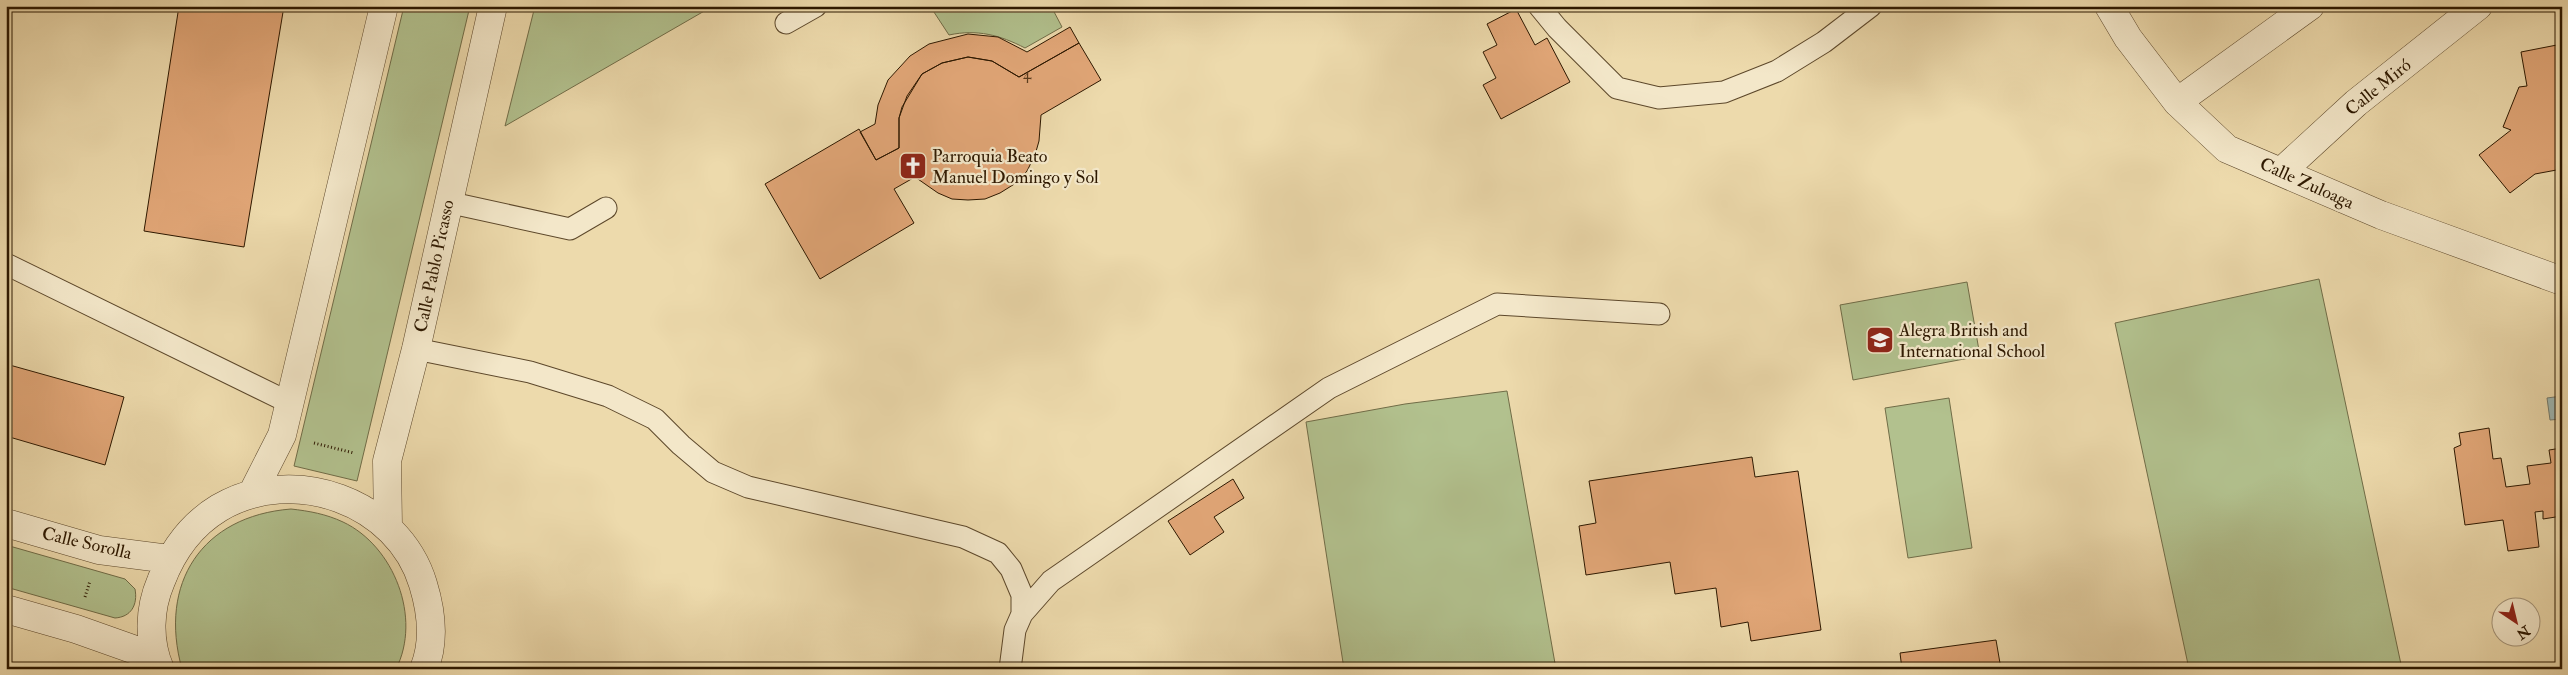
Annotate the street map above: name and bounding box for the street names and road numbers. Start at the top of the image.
street label: Calle Miró [2341,54,2416,121]
street label: Calle Zuloaga [2256,152,2358,215]
street label: Calle Pablo Picasso [409,197,460,335]
street label: Calle Sorolla [40,522,135,565]

